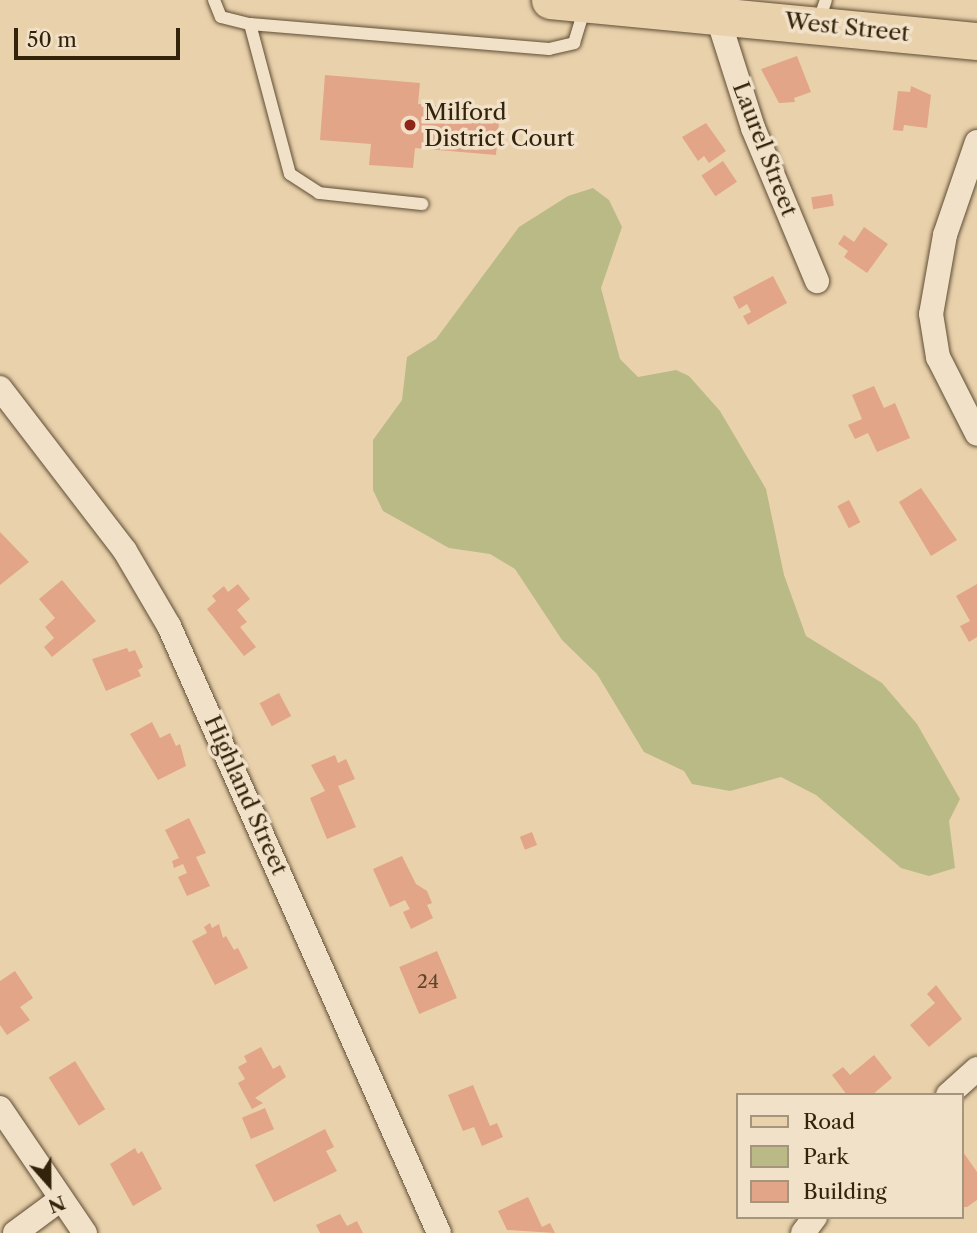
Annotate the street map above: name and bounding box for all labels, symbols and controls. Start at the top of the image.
street label: West Street [783,7,911,47]
scale bar [18,14,184,58]
text: 50 m [27,27,77,52]
street label: Laurel Street [727,78,803,220]
place label: Milford District Court [424,98,574,152]
marker: Milford District Court [402,117,418,133]
street label: Highland Street [198,711,294,879]
house number: 24 [417,971,439,993]
legend [736,1093,963,1219]
text: Road [803,1109,855,1134]
text: Park [803,1144,849,1169]
north arrow [14,1149,84,1219]
text: Building [803,1179,887,1204]
text: N [45,1190,69,1218]

